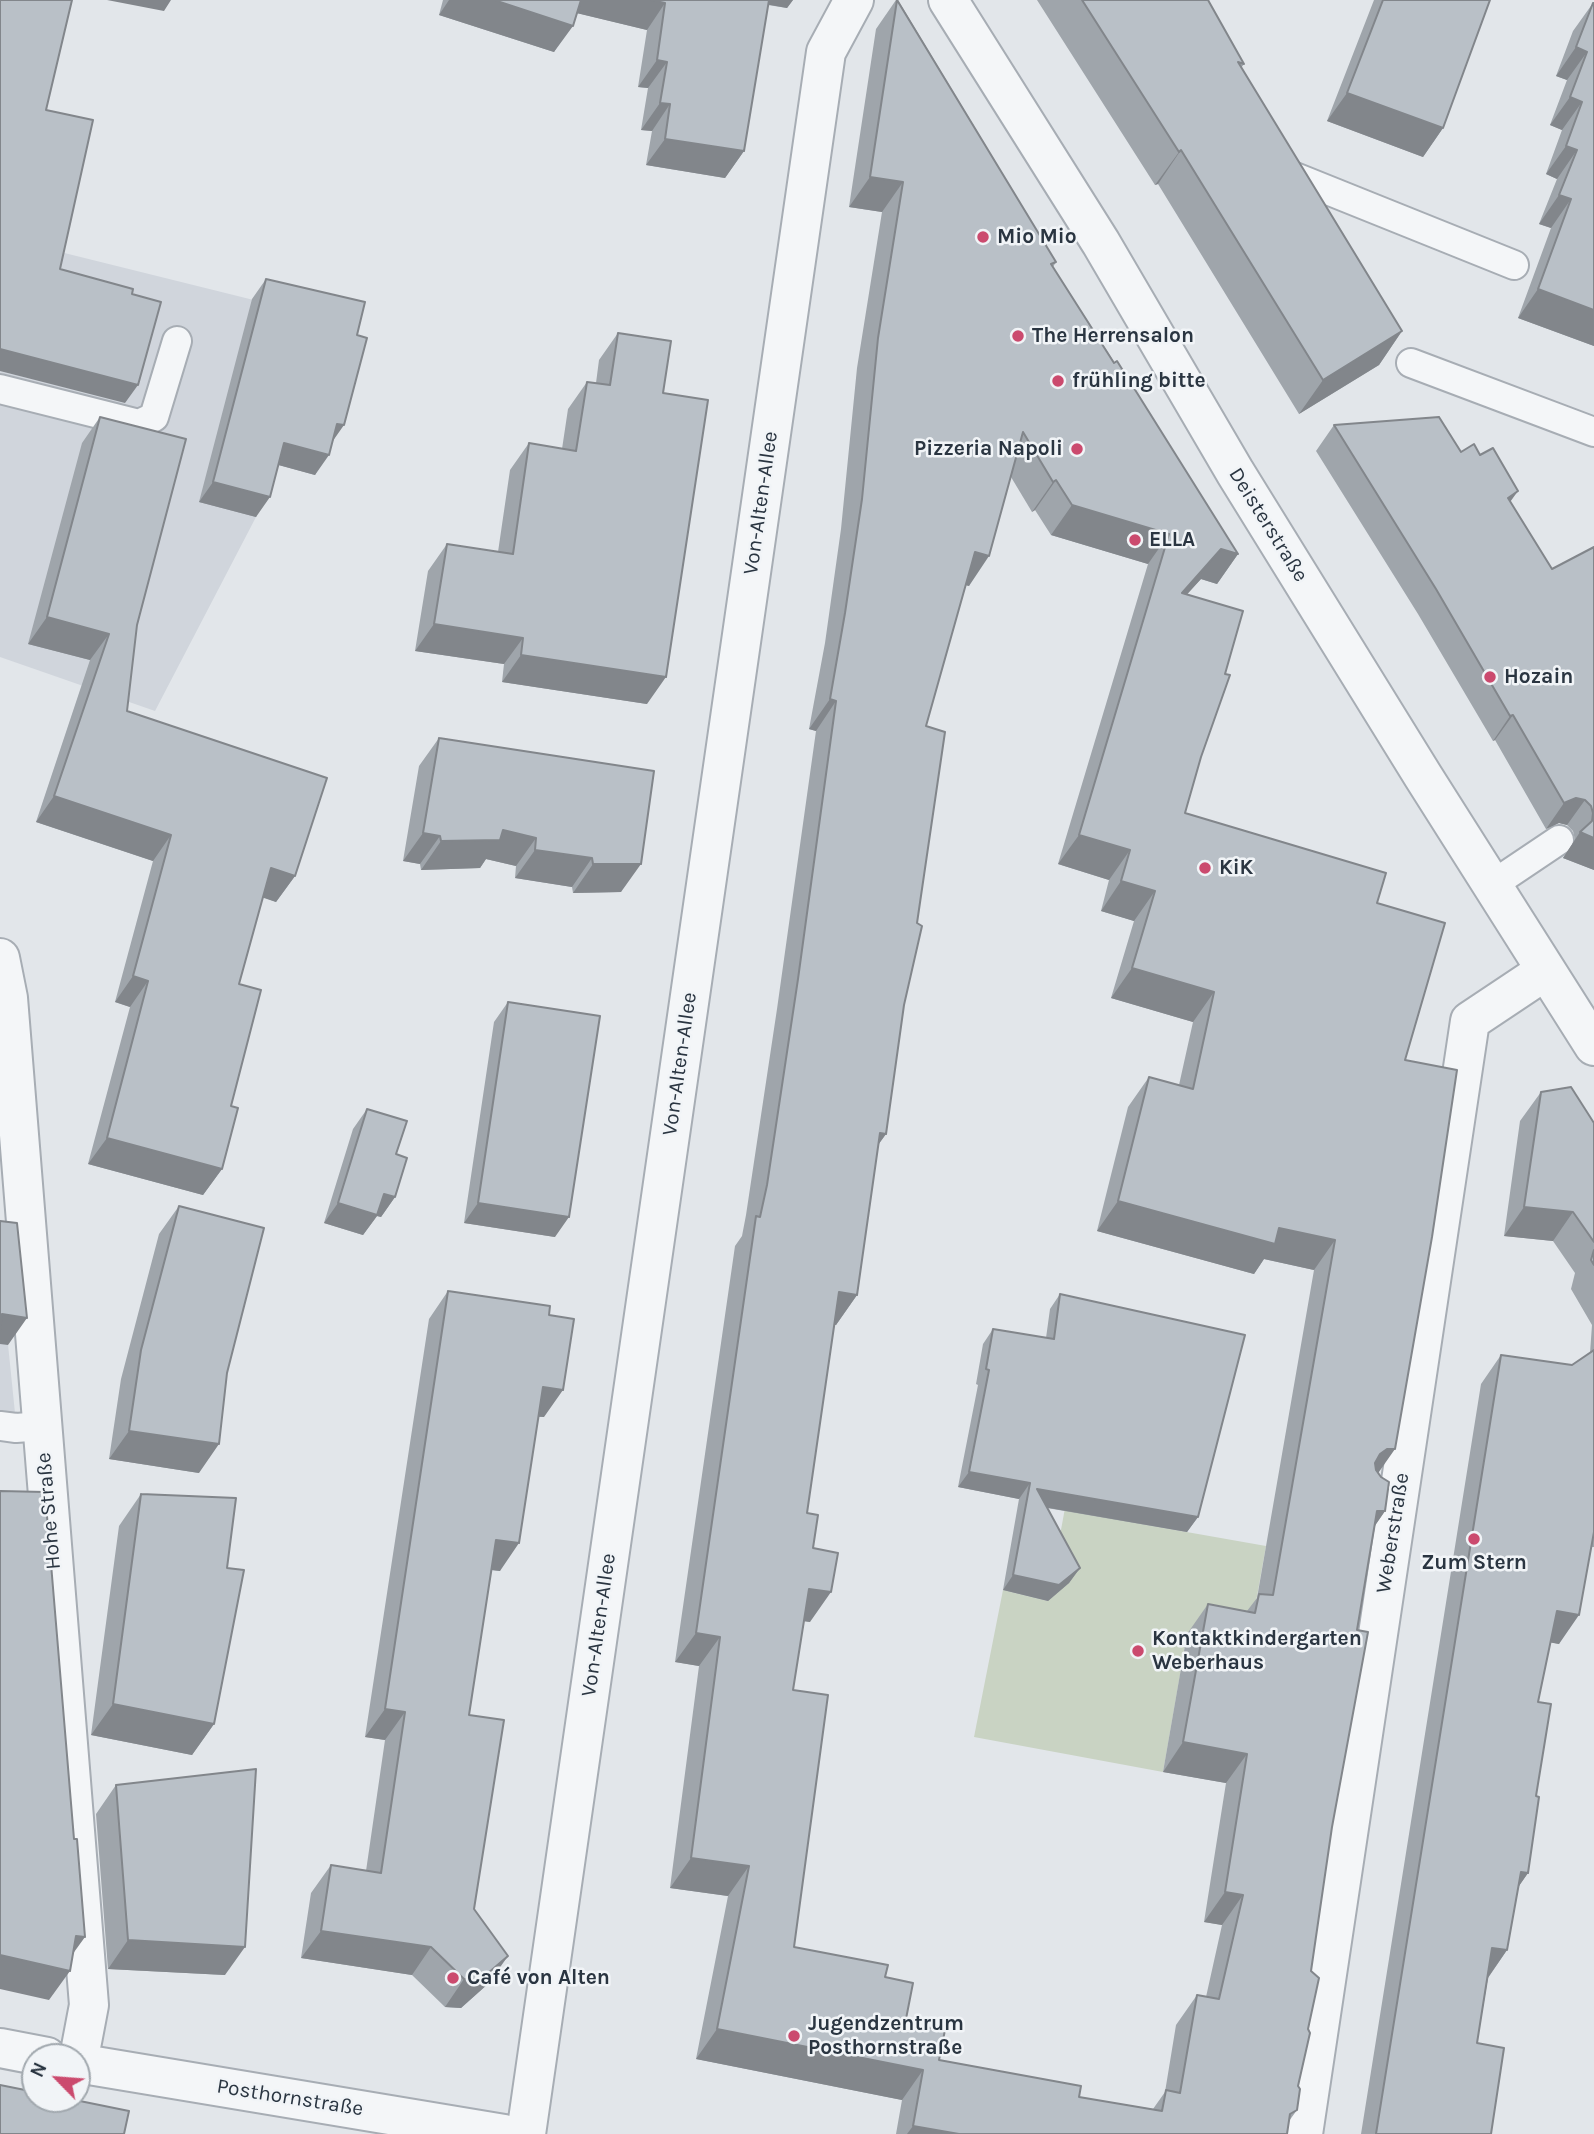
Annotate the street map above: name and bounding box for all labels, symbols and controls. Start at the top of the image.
place label: Mio Mio [997,224,1077,250]
marker: Mio Mio [975,229,991,245]
place label: The Herrensalon [1032,323,1194,349]
marker: The Herrensalon [1010,328,1026,344]
place label: frühling bitte [1072,368,1206,394]
marker: frühling bitte [1050,373,1066,389]
street label: Von-Alten-Allee [738,430,784,576]
place label: Pizzeria Napoli [914,436,1063,462]
marker: Pizzeria Napoli [1069,441,1085,457]
street label: Deisterstraße [1223,463,1313,587]
place label: ELLA [1149,527,1195,553]
marker: ELLA [1127,532,1143,548]
place label: Hozain [1504,664,1573,690]
marker: Hozain [1482,669,1498,685]
place label: KiK [1219,855,1253,881]
marker: KiK [1197,860,1213,876]
street label: Von-Alten-Allee [657,991,703,1137]
street label: Hohe Straße [31,1451,67,1571]
street label: Weberstraße [1371,1471,1415,1595]
marker: Zum Stern [1466,1531,1482,1547]
place label: Zum Stern [1421,1550,1527,1576]
street label: Von-Alten-Allee [576,1552,622,1698]
place label: Kontaktkindergarten Weberhaus [1152,1626,1362,1676]
marker: Kontaktkindergarten Weberhaus [1130,1643,1146,1659]
place label: Café von Alten [467,1965,610,1991]
marker: Café von Alten [445,1970,461,1986]
place label: Jugendzentrum Posthornstraße [808,2011,964,2061]
marker: Jugendzentrum Posthornstraße [786,2028,802,2044]
north arrow [21,2043,91,2113]
text: N [26,2059,52,2081]
street label: Posthornstraße [215,2074,365,2122]

